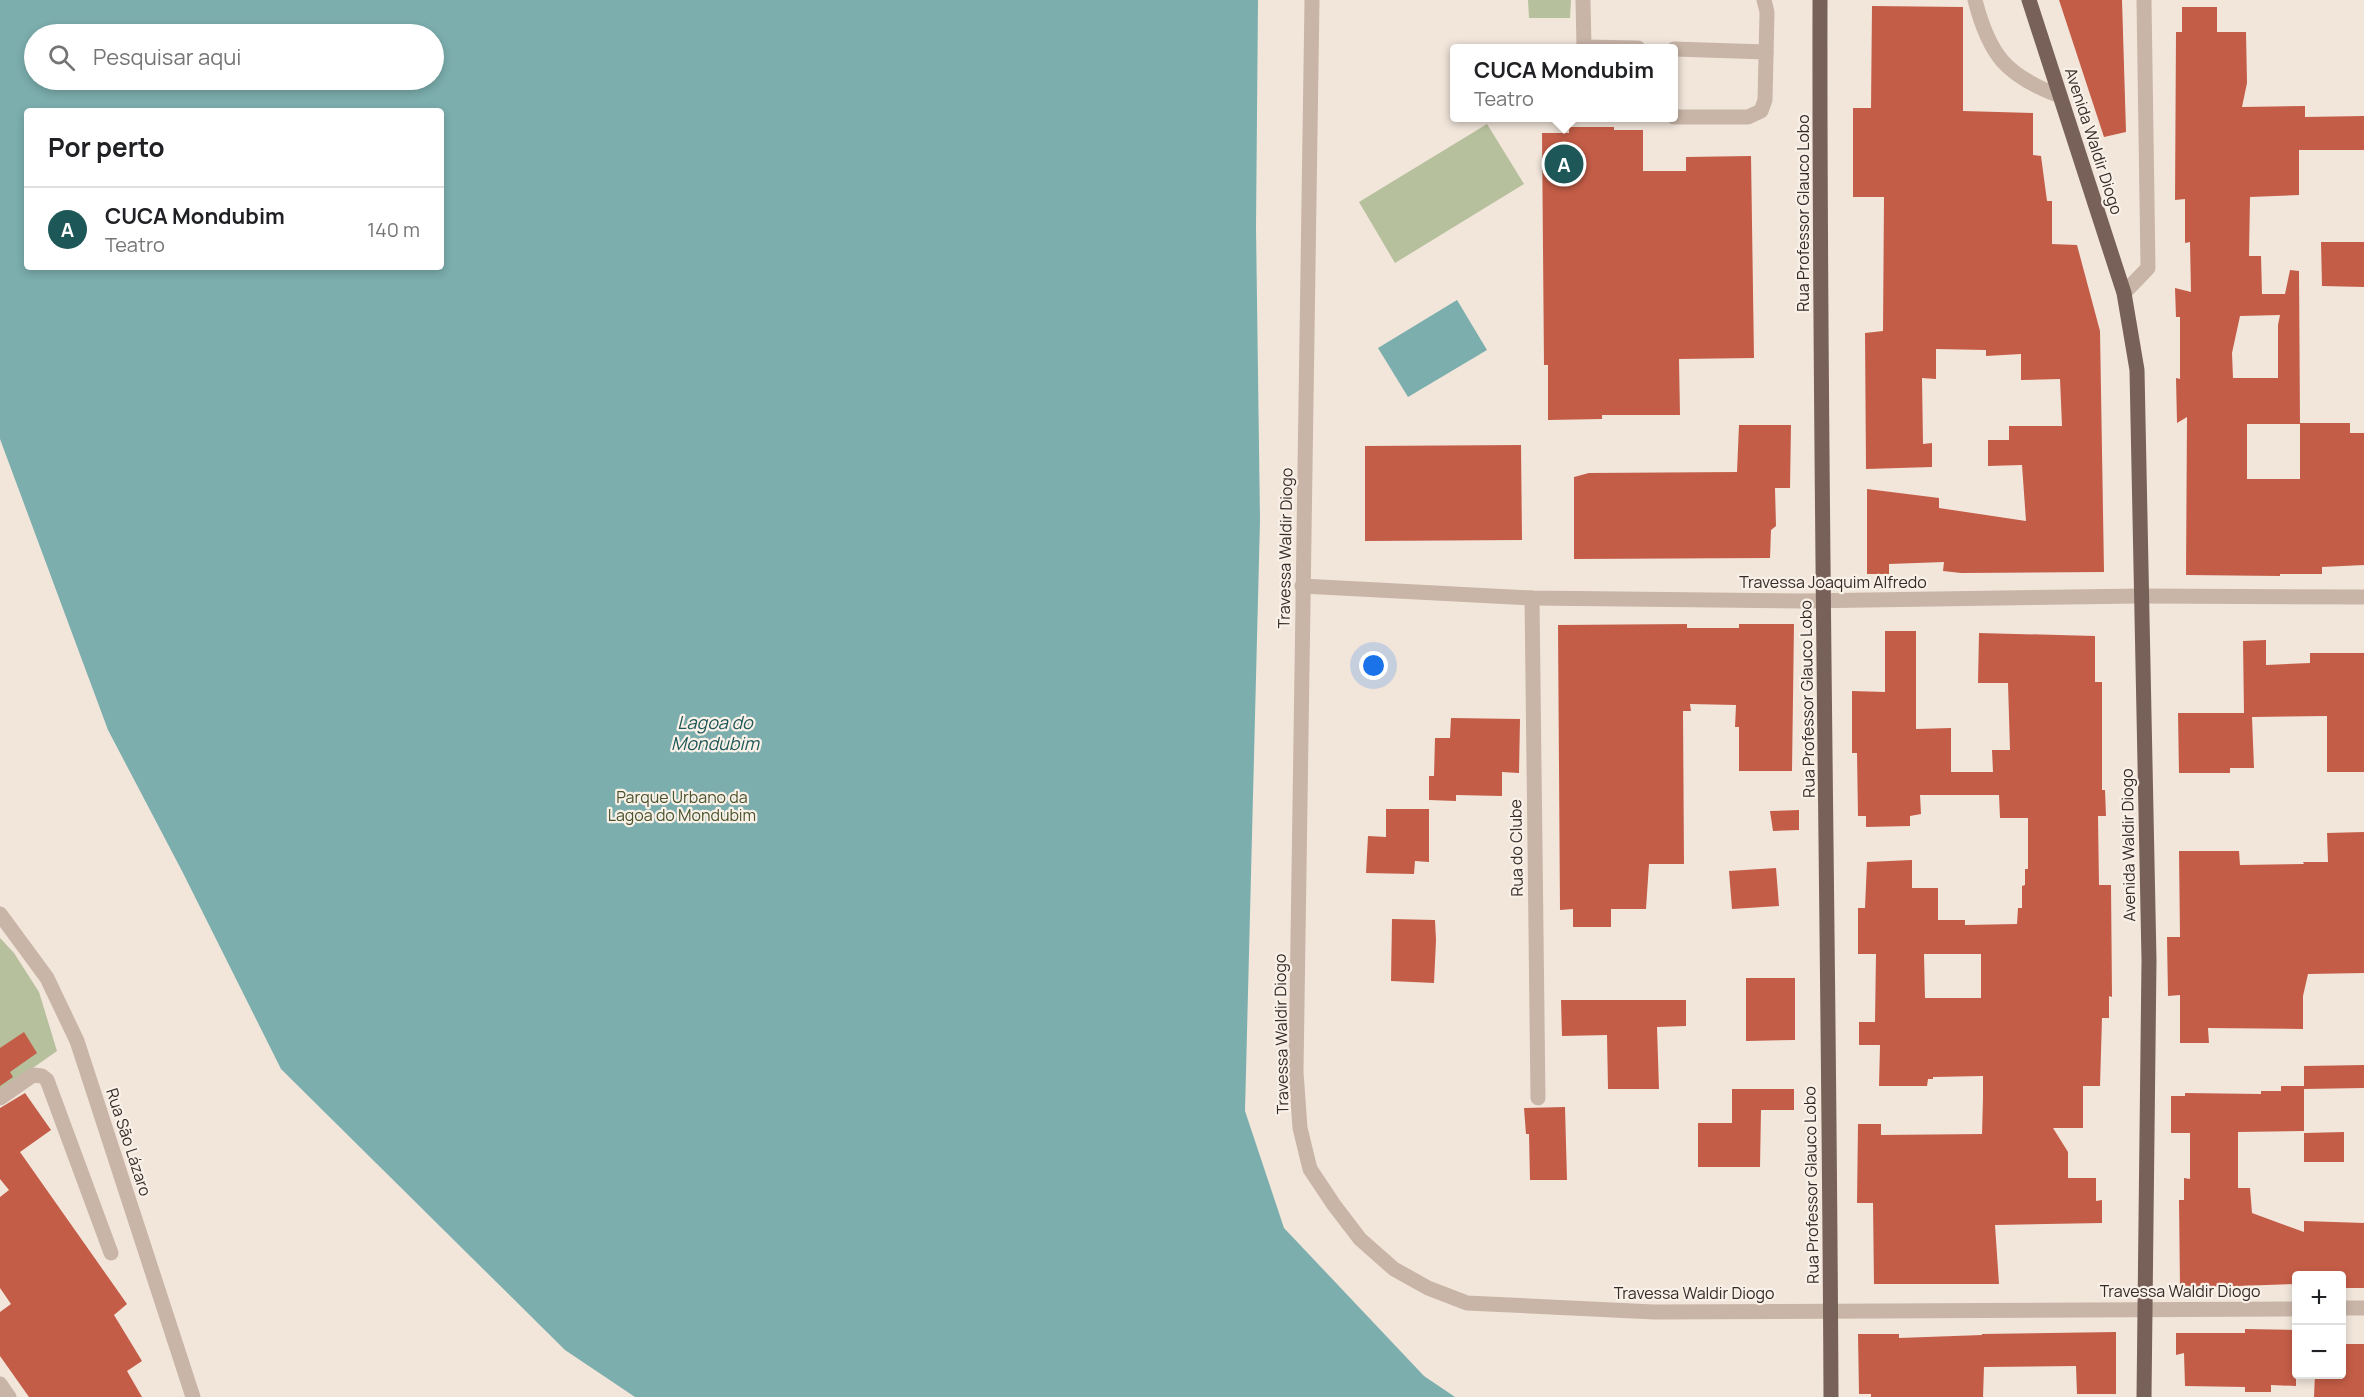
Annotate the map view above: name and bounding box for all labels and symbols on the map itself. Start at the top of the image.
street label: Avenida Waldir Diogo [2060,65,2128,217]
street label: Rua Professor Glauco Lobo [1792,114,1814,312]
pin: A [1544,142,1584,186]
street label: Travessa Waldir Diogo [1273,467,1297,629]
street label: Travessa Joaquim Alfredo [1739,571,1927,593]
street label: Rua Professor Glauco Lobo [1794,600,1820,798]
your location [1359,651,1388,680]
water label: Lagoa do Mondubim [671,710,761,755]
street label: Avenida Waldir Diogo [2116,768,2140,922]
park label: Parque Urbano da Lagoa do Mondubim [608,786,756,826]
street label: Rua do Clube [1504,799,1528,897]
street label: Travessa Waldir Diogo [1269,953,1293,1115]
street label: Rua São Lázaro [101,1085,157,1199]
street label: Rua Professor Glauco Lobo [1798,1086,1824,1284]
street label: Travessa Waldir Diogo [2100,1280,2260,1302]
street label: Travessa Waldir Diogo [1614,1282,1774,1304]

